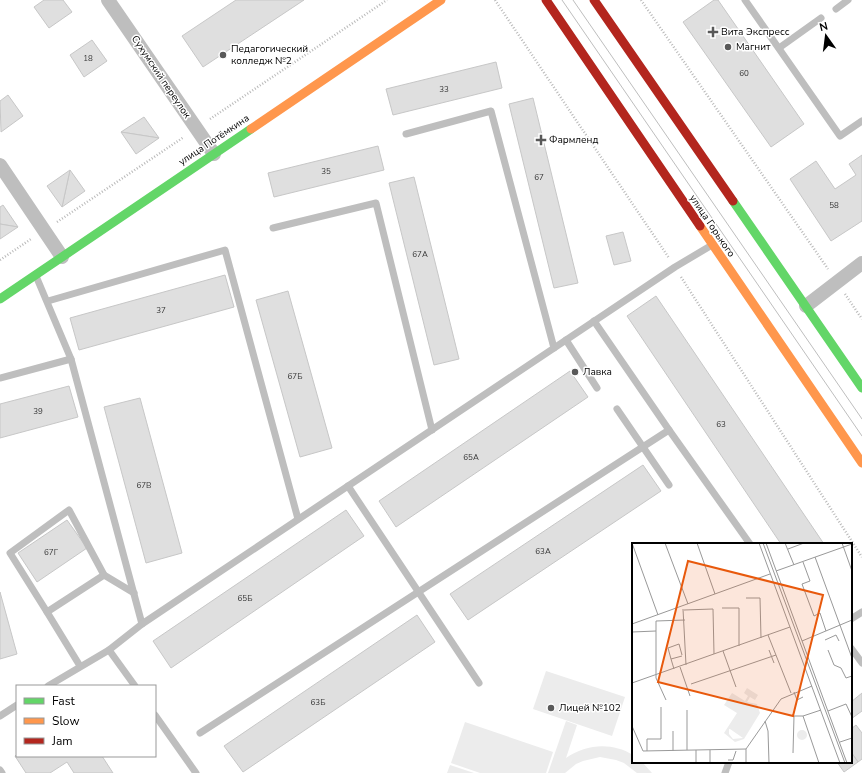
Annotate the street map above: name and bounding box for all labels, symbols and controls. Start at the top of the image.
north arrow [806,16,846,56]
text: N [818,19,830,35]
place label: Вита Экспресс [721,25,790,39]
marker: Вита Экспресс [708,27,718,37]
street label: Сухумский переулок [128,33,194,122]
place label: Магнит [736,40,771,54]
place label: Педагогический колледж №2 [231,42,308,68]
marker: Магнит [723,42,733,52]
marker: Педагогический колледж №2 [218,50,228,60]
house number: 18 [83,53,93,64]
house number: 60 [739,68,749,79]
house number: 33 [439,84,449,95]
street label: улица Потёмкина [176,111,252,169]
place label: Фармленд [549,133,598,147]
marker: Фармленд [536,135,546,145]
house number: 35 [321,166,331,177]
house number: 67 [534,172,544,183]
street label: улица Горького [686,192,738,260]
house number: 58 [829,200,839,211]
house number: 67А [412,249,428,260]
house number: 37 [156,305,166,316]
place label: Лавка [583,365,612,379]
marker: Лавка [570,367,580,377]
house number: 67Б [288,371,302,382]
house number: 39 [33,406,43,417]
house number: 63 [716,419,726,430]
house number: 65А [463,452,479,463]
house number: 67В [136,480,152,491]
inset map [632,543,852,763]
house number: 63А [535,546,551,557]
house number: 67Г [44,547,59,558]
house number: 65Б [238,593,252,604]
legend [16,685,156,757]
text: Fast [52,693,75,709]
house number: 63Б [311,697,325,708]
place label: Лицей №102 [559,701,621,715]
marker: Лицей №102 [546,703,556,713]
text: Slow [52,713,80,729]
text: Jam [51,733,73,749]

